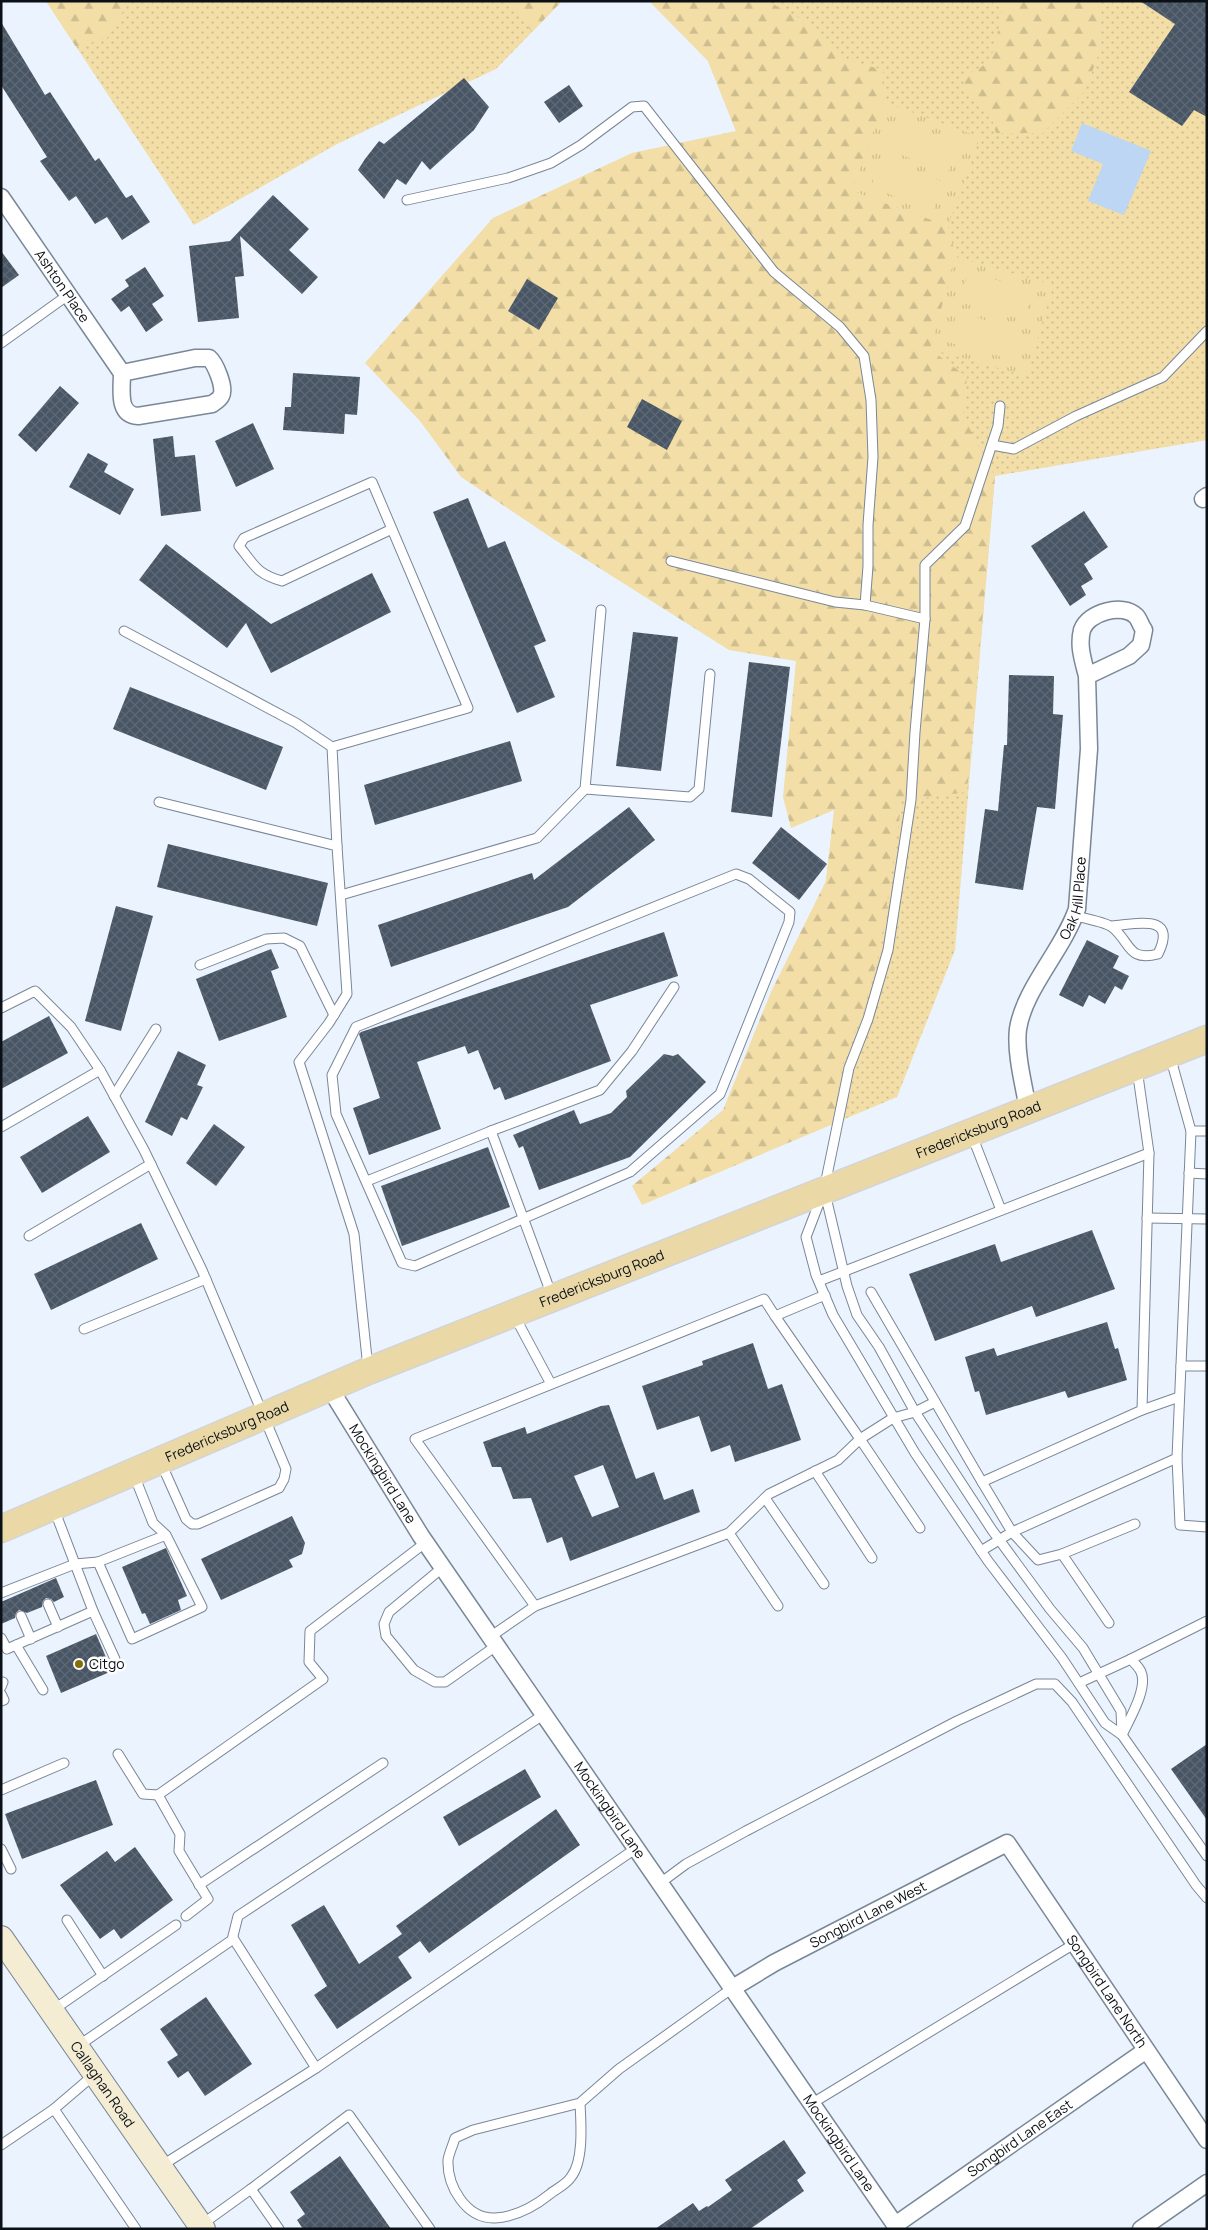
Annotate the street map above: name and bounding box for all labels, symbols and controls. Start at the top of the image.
street label: Ashton Place [31,245,94,326]
street label: Oak Hill Place [1054,856,1090,943]
street label: Fredericksburg Road [913,1096,1043,1162]
street label: Fredericksburg Road [536,1245,667,1311]
street label: Fredericksburg Road [162,1396,291,1466]
street label: Mockingbird Lane [345,1420,421,1527]
place label: Citgo [89,1654,124,1673]
marker: Citgo [73,1658,85,1670]
street label: Mockingbird Lane [570,1758,650,1862]
street label: Songbird Lane West [806,1876,930,1952]
street label: Songbird Lane North [1062,1931,1152,2051]
street label: Callaghan Road [66,2037,139,2131]
street label: Mockingbird Lane [799,2091,879,2195]
street label: Songbird Lane East [963,2094,1076,2181]

